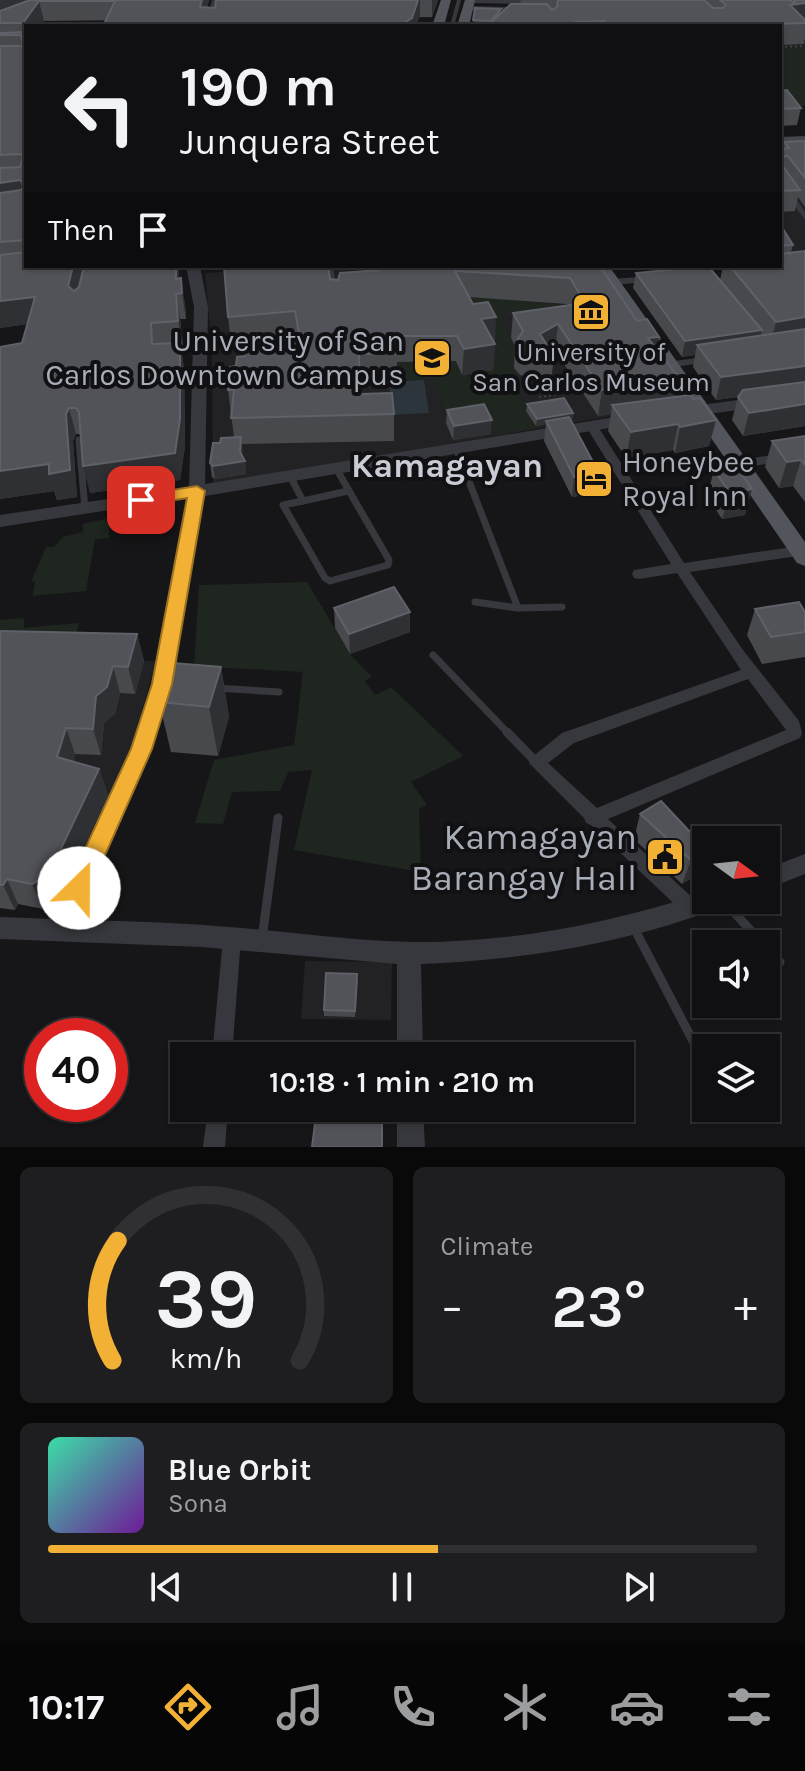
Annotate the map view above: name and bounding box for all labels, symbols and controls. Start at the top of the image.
text: 190 m [180,54,337,119]
icon: left [48,56,152,160]
text: Junquera Street [180,121,440,163]
icon: arrive [131,208,175,252]
text: Then [48,212,115,248]
museum icon: University of San Carlos Museum [570,291,612,333]
place label: University of San Carlos Downtown Campus [45,323,404,393]
school or university icon: University of San Carlos Downtown Campus [411,337,453,379]
place label: University of San Carlos Museum [472,337,710,398]
place label: Honeybee Royal Inn [622,444,755,514]
district label: Kamagayan [351,446,543,486]
hotel icon: Honeybee Royal Inn [573,458,615,500]
pin [107,466,175,534]
icon: arrive [119,478,163,522]
place label: Kamagayan Barangay Hall [411,816,637,899]
north arrow [692,826,780,914]
map controls [692,826,780,1122]
public building icon: Kamagayan Barangay Hall [644,836,686,878]
position arrow [37,846,121,930]
button: sound [692,930,780,1018]
speed limit sign: 40 [24,1018,128,1122]
button: layers [692,1034,780,1122]
text: 10:18 · 1 min · 210 m [269,1064,535,1100]
text: Climate [441,1231,533,1262]
text: 39 [155,1251,257,1348]
text: 23° [551,1272,646,1342]
text: − [441,1281,464,1332]
text: + [734,1281,757,1332]
text: km/h [170,1342,242,1375]
text: Blue Orbit [168,1452,311,1488]
text: Sona [168,1488,228,1519]
icon: previous [144,1565,188,1609]
icon: pause [380,1565,424,1609]
icon: next [617,1565,661,1609]
icon: directions [160,1679,216,1735]
icon: music [272,1679,328,1735]
icon: phone [385,1679,441,1735]
icon: climate [497,1679,553,1735]
icon: car [609,1679,665,1735]
icon: filters [721,1679,777,1735]
text: 10:17 [28,1686,104,1728]

